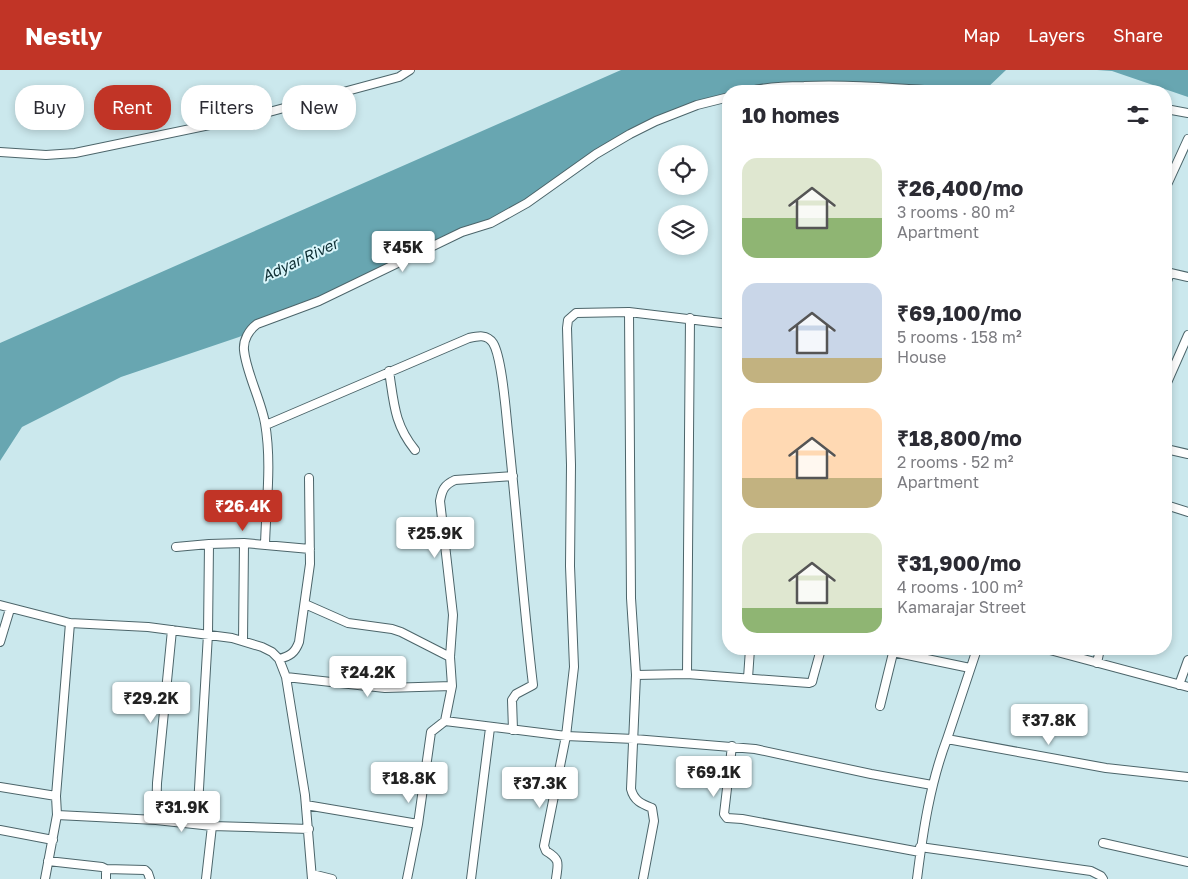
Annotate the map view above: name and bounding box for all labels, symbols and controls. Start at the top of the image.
text: Nestly [25,21,102,50]
text: Map [963,24,1000,46]
text: Layers [1028,24,1085,46]
text: Share [1113,24,1163,46]
chip: Buy [15,85,84,130]
chip: Rent [94,85,171,130]
chip: Filters [181,85,272,130]
chip: New [282,85,356,130]
icon: filters [1124,101,1152,129]
text: 10 homes [742,102,840,128]
map controls [658,145,708,255]
button: locate [658,145,708,195]
text: ₹26,400/mo [897,175,1023,201]
icon: home [782,178,842,238]
text: 3 rooms · 80 m² [897,202,1015,222]
button: layers [658,205,708,255]
text: Apartment [897,222,979,242]
pin: ₹45K [373,230,433,273]
water label: Adyar River [259,233,343,285]
text: ₹45K [383,237,423,257]
text: ₹69,100/mo [897,300,1022,326]
icon: home [782,303,842,363]
text: 5 rooms · 158 m² [897,327,1022,347]
text: House [897,347,946,367]
text: ₹18,800/mo [897,425,1022,451]
icon: home [782,428,842,488]
text: 2 rooms · 52 m² [897,452,1013,472]
text: Apartment [897,472,979,492]
pin: ₹26.4K [202,490,284,532]
text: ₹26.4K [215,496,271,516]
pin: ₹25.9K [394,516,476,559]
text: ₹25.9K [407,523,463,543]
text: ₹31,900/mo [897,550,1021,576]
icon: home [782,553,842,613]
text: 4 rooms · 100 m² [897,577,1023,597]
text: Kamarajar Street [897,597,1026,617]
pin: ₹24.2K [327,656,409,698]
text: ₹24.2K [340,662,396,682]
pin: ₹29.2K [110,682,192,724]
text: ₹29.2K [123,688,179,708]
pin: ₹37.8K [1008,704,1090,746]
text: ₹37.8K [1022,710,1076,730]
pin: ₹69.1K [673,756,755,798]
pin: ₹18.8K [368,762,450,804]
text: ₹69.1K [687,762,741,782]
pin: ₹37.3K [499,766,581,809]
text: ₹18.8K [382,768,436,788]
text: ₹37.3K [513,773,567,793]
pin: ₹31.9K [141,790,223,833]
text: ₹31.9K [155,797,209,817]

